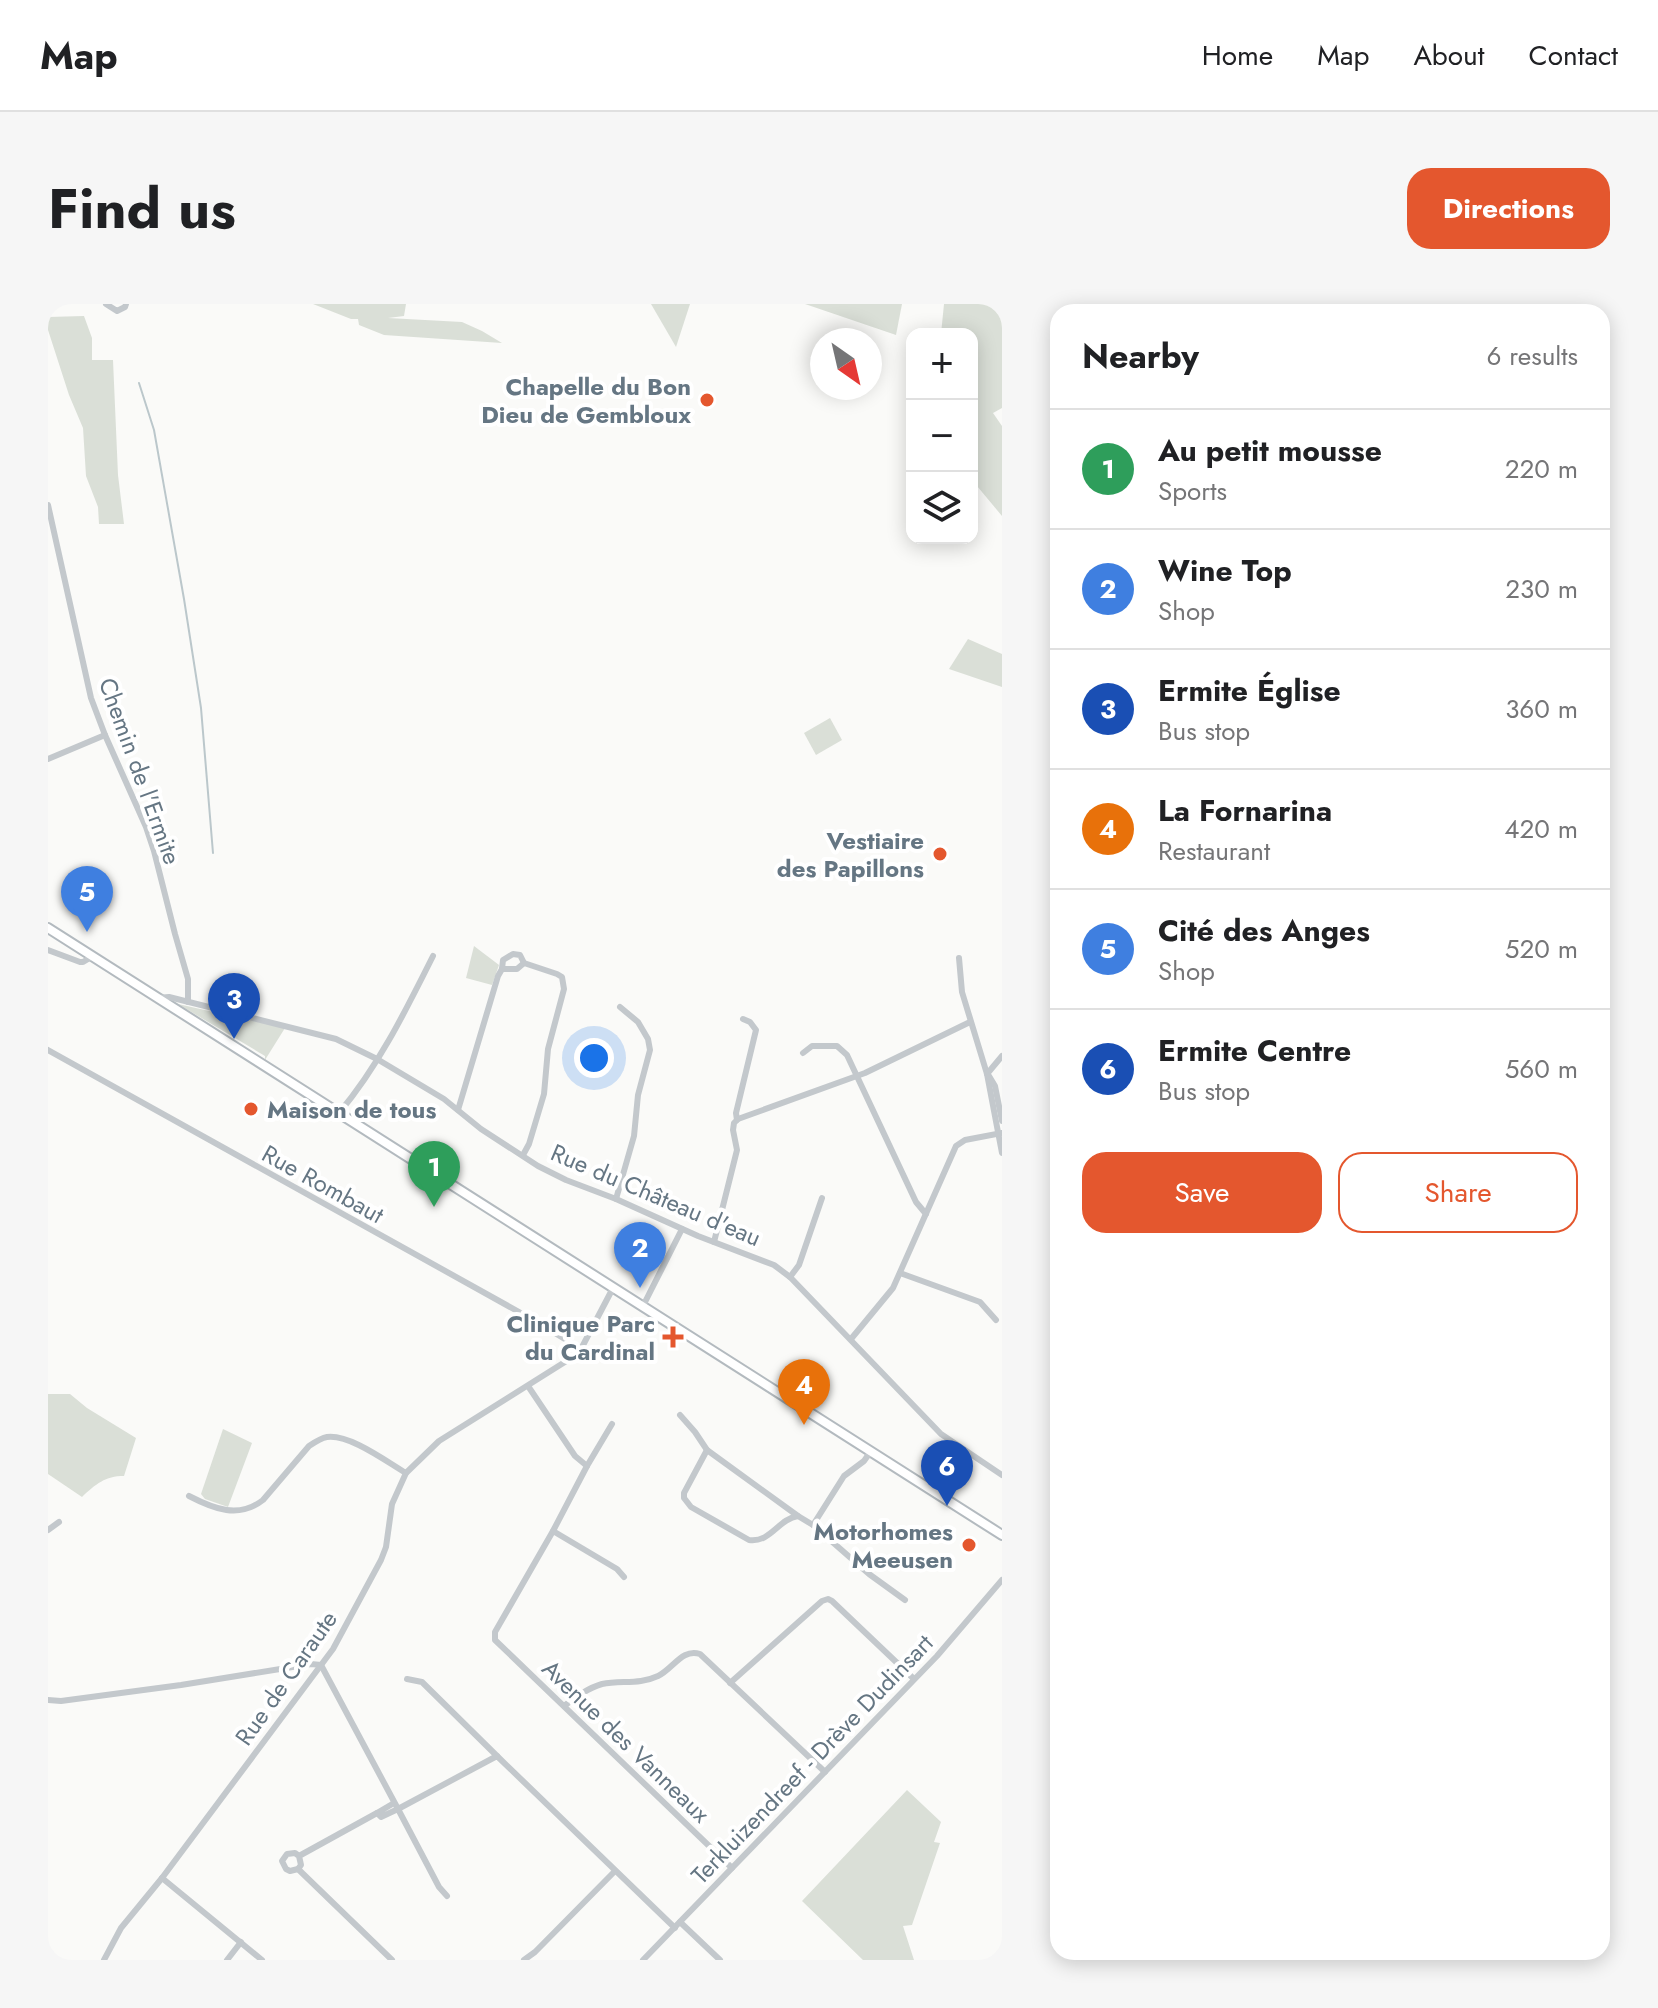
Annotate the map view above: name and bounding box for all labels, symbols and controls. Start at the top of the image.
text: Map [40,28,118,83]
text: Home [1202,35,1273,76]
text: Map [1317,35,1369,76]
text: About [1413,35,1485,76]
text: Contact [1529,35,1618,76]
text: Find us [48,168,236,249]
button: Directions [1407,168,1610,249]
north arrow [810,328,882,400]
map controls [906,328,978,544]
button: + [906,328,978,400]
text: Nearby [1082,332,1199,381]
text: 6 results [1486,337,1578,375]
place label: Chapelle du Bon Dieu de Gembloux [481,369,691,432]
marker: Chapelle du Bon Dieu de Gembloux [698,391,716,409]
button: − [906,400,978,472]
text: Au petit mousse [1158,429,1382,472]
text: 1 [1101,450,1115,488]
text: 220 m [1505,450,1578,488]
button: layers [906,472,978,544]
text: Sports [1158,472,1227,510]
text: Wine Top [1158,549,1292,592]
text: 2 [1099,570,1117,608]
text: 230 m [1505,570,1578,608]
text: Shop [1158,592,1215,630]
text: Ermite Église [1158,669,1341,712]
street label: Chemin de l'Ermite [90,673,190,869]
text: 3 [1100,690,1116,728]
text: 360 m [1505,690,1578,728]
text: Bus stop [1158,712,1250,750]
text: La Fornarina [1158,789,1332,832]
text: 4 [1099,810,1117,848]
text: 420 m [1504,810,1578,848]
place label: Vestiaire des Papillons [777,823,924,886]
text: Restaurant [1158,832,1270,870]
marker: Vestiaire des Papillons [931,845,949,863]
pin: 5 [61,866,113,932]
text: Cité des Anges [1158,909,1370,952]
text: 5 [1100,930,1116,968]
text: 520 m [1505,930,1578,968]
text: Shop [1158,952,1215,990]
pin: 3 [208,973,260,1039]
text: Ermite Centre [1158,1029,1351,1072]
your location [574,1038,614,1078]
text: 6 [1099,1050,1117,1088]
text: 560 m [1505,1050,1578,1088]
text: Bus stop [1158,1072,1250,1110]
place label: Maison de tous [267,1092,436,1127]
marker: Maison de tous [242,1100,260,1118]
street label: Rue du Château d'eau [546,1135,766,1255]
street label: Rue Rombaut [256,1136,390,1232]
pin: 1 [408,1141,460,1207]
button: Save [1082,1152,1322,1233]
button: Share [1338,1152,1578,1233]
pin: 2 [614,1222,666,1288]
place label: Clinique Parc du Cardinal [507,1306,655,1369]
marker: Clinique Parc du Cardinal [662,1326,684,1348]
pin: 4 [778,1359,830,1425]
pin: 6 [921,1440,973,1506]
place label: Motorhomes Meeusen [814,1514,953,1577]
marker: Motorhomes Meeusen [960,1536,978,1554]
street label: Rue de Caraute [227,1604,345,1752]
street label: Terkluizendreef - Drève Dudinsart [683,1626,941,1892]
street label: Avenue des Vanneaux [534,1651,719,1831]

